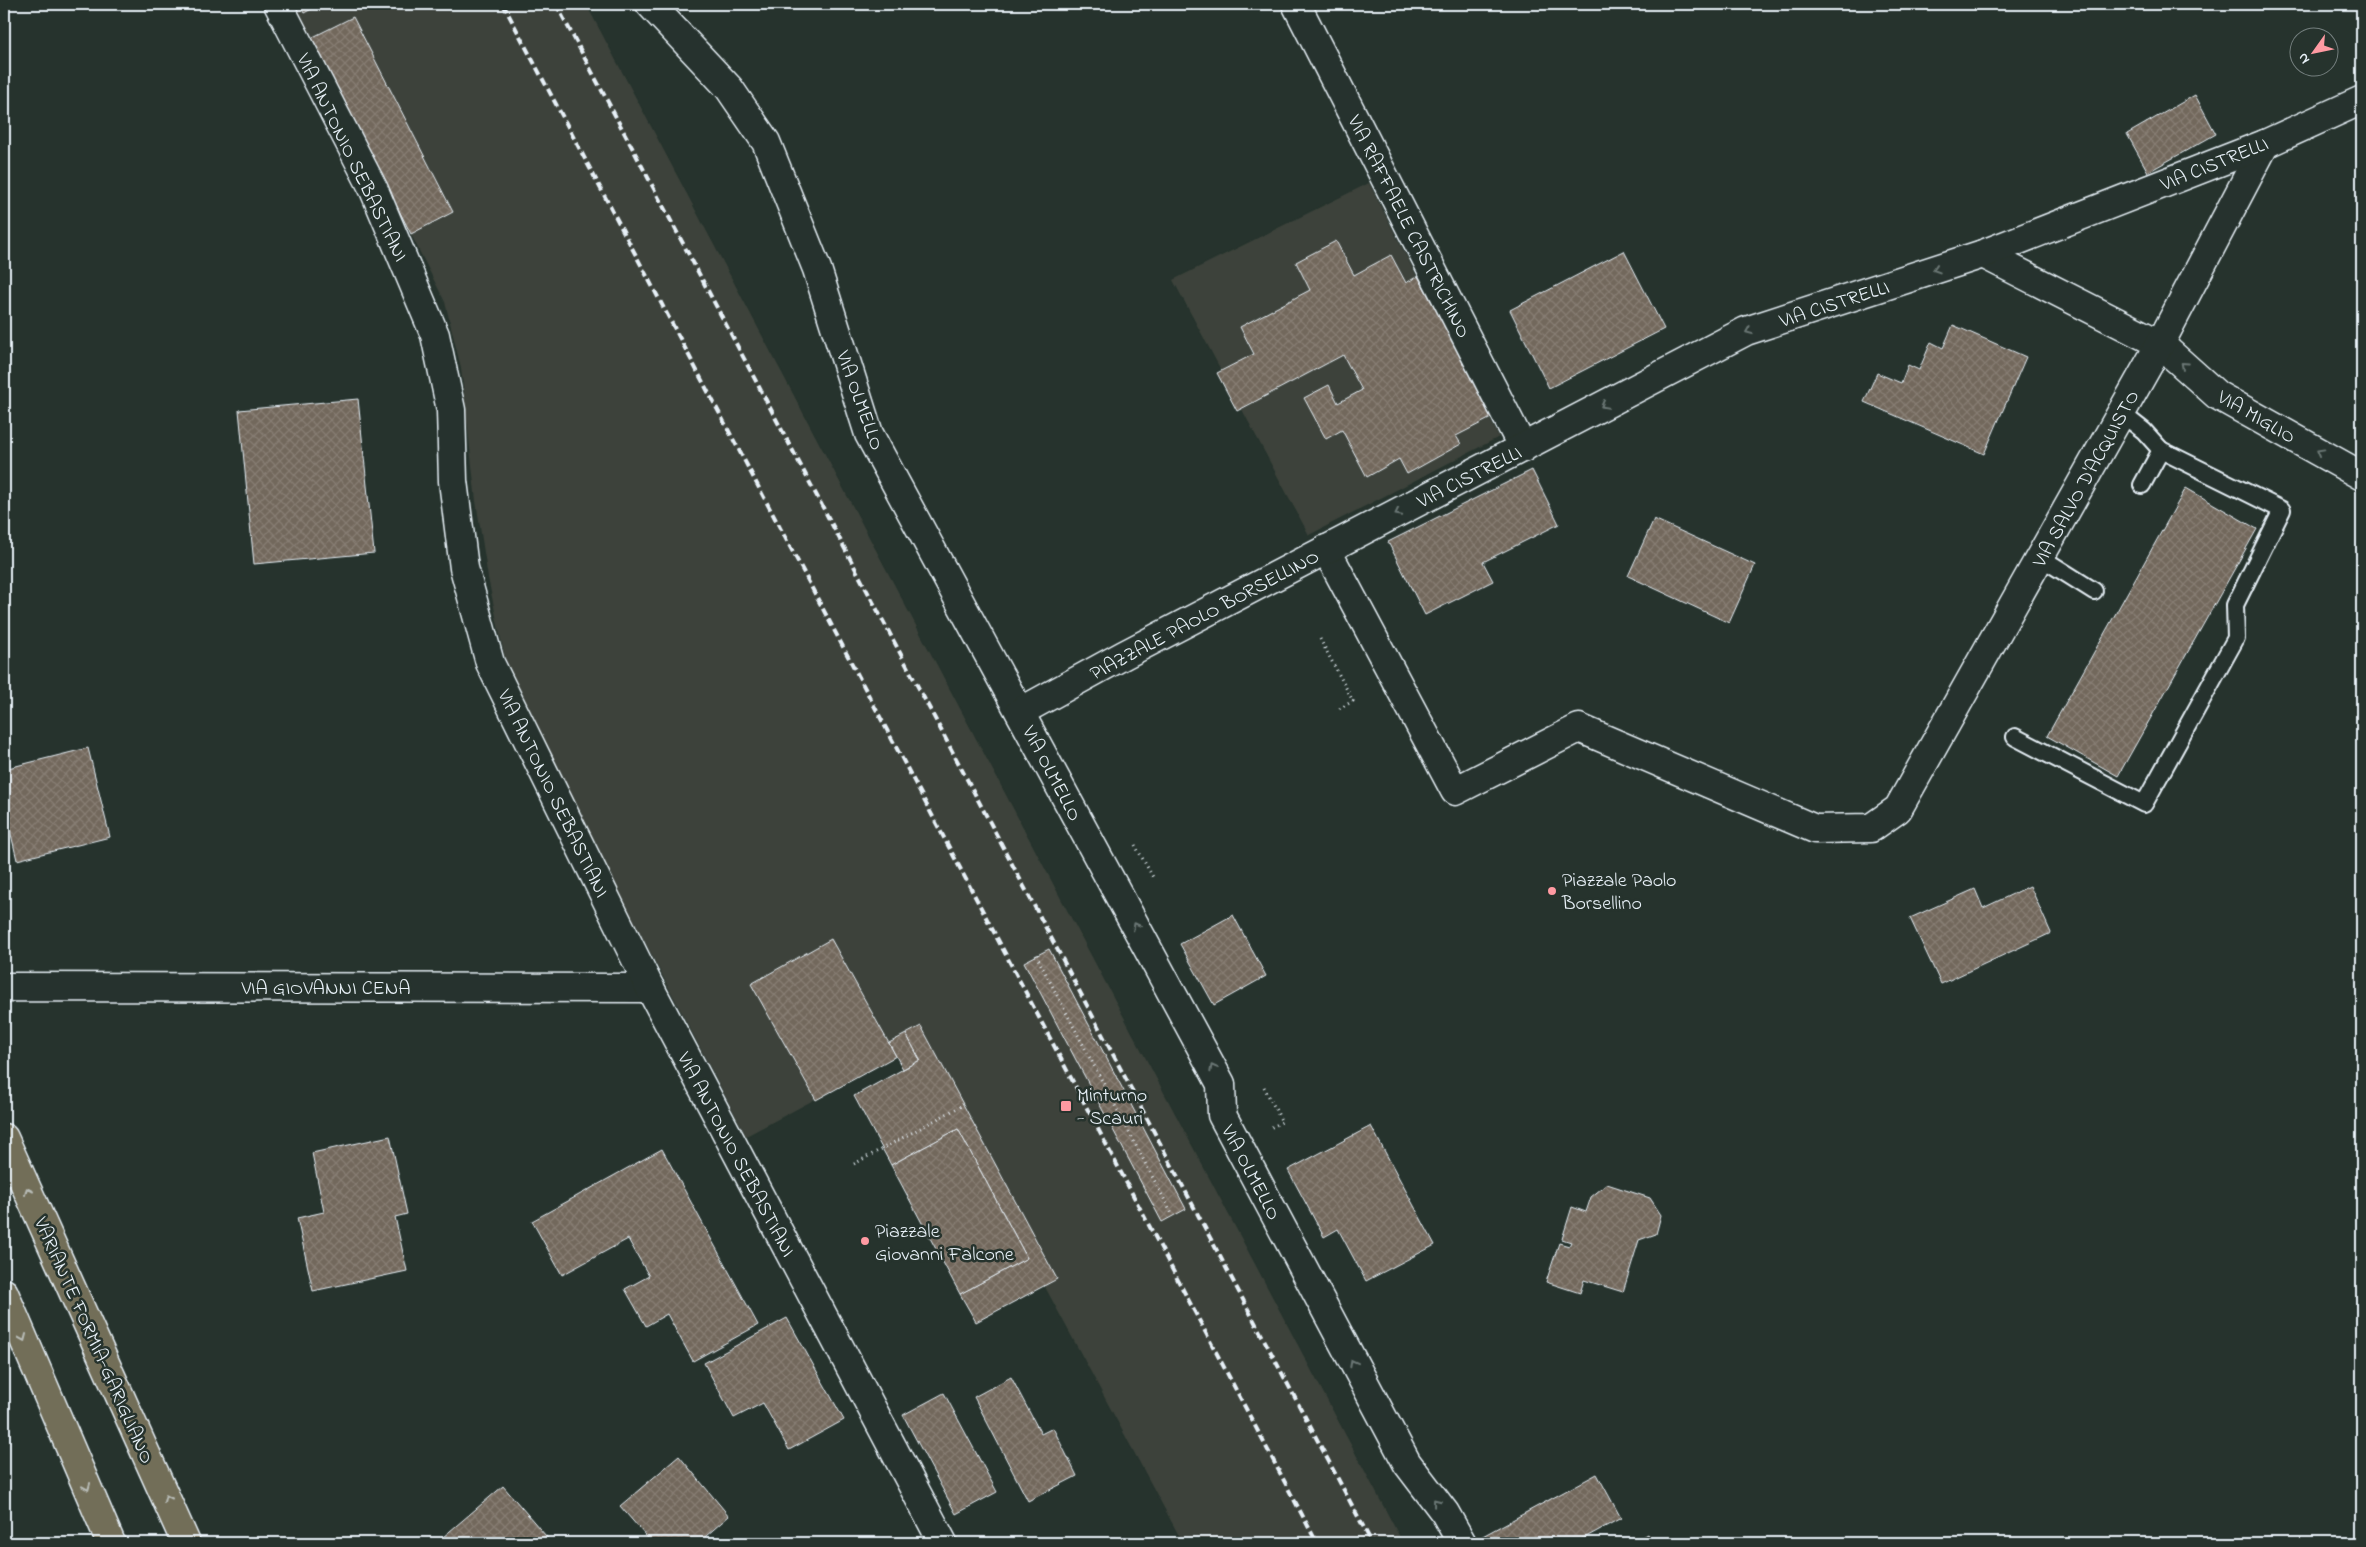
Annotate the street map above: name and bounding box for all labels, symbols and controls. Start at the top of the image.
north arrow [2288,28,2338,78]
street label: VIA ANTONIO SEBASTIANI [287,48,414,267]
text: N [2293,49,2316,68]
street label: VIA RAFFAELE CASTRICHINO [1338,110,1477,344]
street label: VIA CISTRELLI [2156,131,2273,201]
one-way arrow [1933,263,1941,273]
street label: VIA CISTRELLI [1775,274,1894,337]
one-way arrow [1745,325,1754,335]
street label: VIA OLMELLO [827,346,890,455]
one-way arrow [2180,362,2189,371]
street label: VIA MIGLIO [2210,384,2300,452]
street label: VIA SALVO D'ACQUISTO [2026,385,2148,574]
one-way arrow [1601,399,1610,409]
street label: VIA CISTRELLI [1412,439,1528,517]
one-way arrow [2316,449,2325,459]
one-way arrow [1394,507,1403,517]
street label: PIAZZALE PAOLO BORSELLINO [1085,543,1325,689]
street label: VIA ANTONIO SEBASTIANI [488,684,615,903]
street label: VIA OLMELLO [1013,720,1088,827]
place label: Piazzale Paolo Borsellino [1561,867,1676,919]
marker: Piazzale Paolo Borsellino [1546,885,1558,897]
one-way arrow [1132,922,1142,931]
street label: VIA GIOVANNI CENA [240,975,411,1004]
street label: VIA ANTONIO SEBASTIANI [668,1047,801,1263]
one-way arrow [1209,1065,1219,1074]
place label: Minturno - Scauri [1077,1082,1147,1134]
marker: Minturno - Scauri [1059,1099,1073,1113]
street label: VIA OLMELLO [1212,1119,1287,1226]
one-way arrow [23,1187,34,1196]
street label: VARIANTE FORMIA-GARIGLIANO [25,1212,160,1469]
place label: Piazzale Giovanni Falcone [875,1218,1014,1270]
marker: Piazzale Giovanni Falcone [859,1235,871,1247]
one-way arrow [17,1333,28,1342]
one-way arrow [1349,1359,1359,1368]
one-way arrow [81,1482,92,1491]
one-way arrow [163,1495,173,1504]
one-way arrow [1434,1499,1442,1508]

